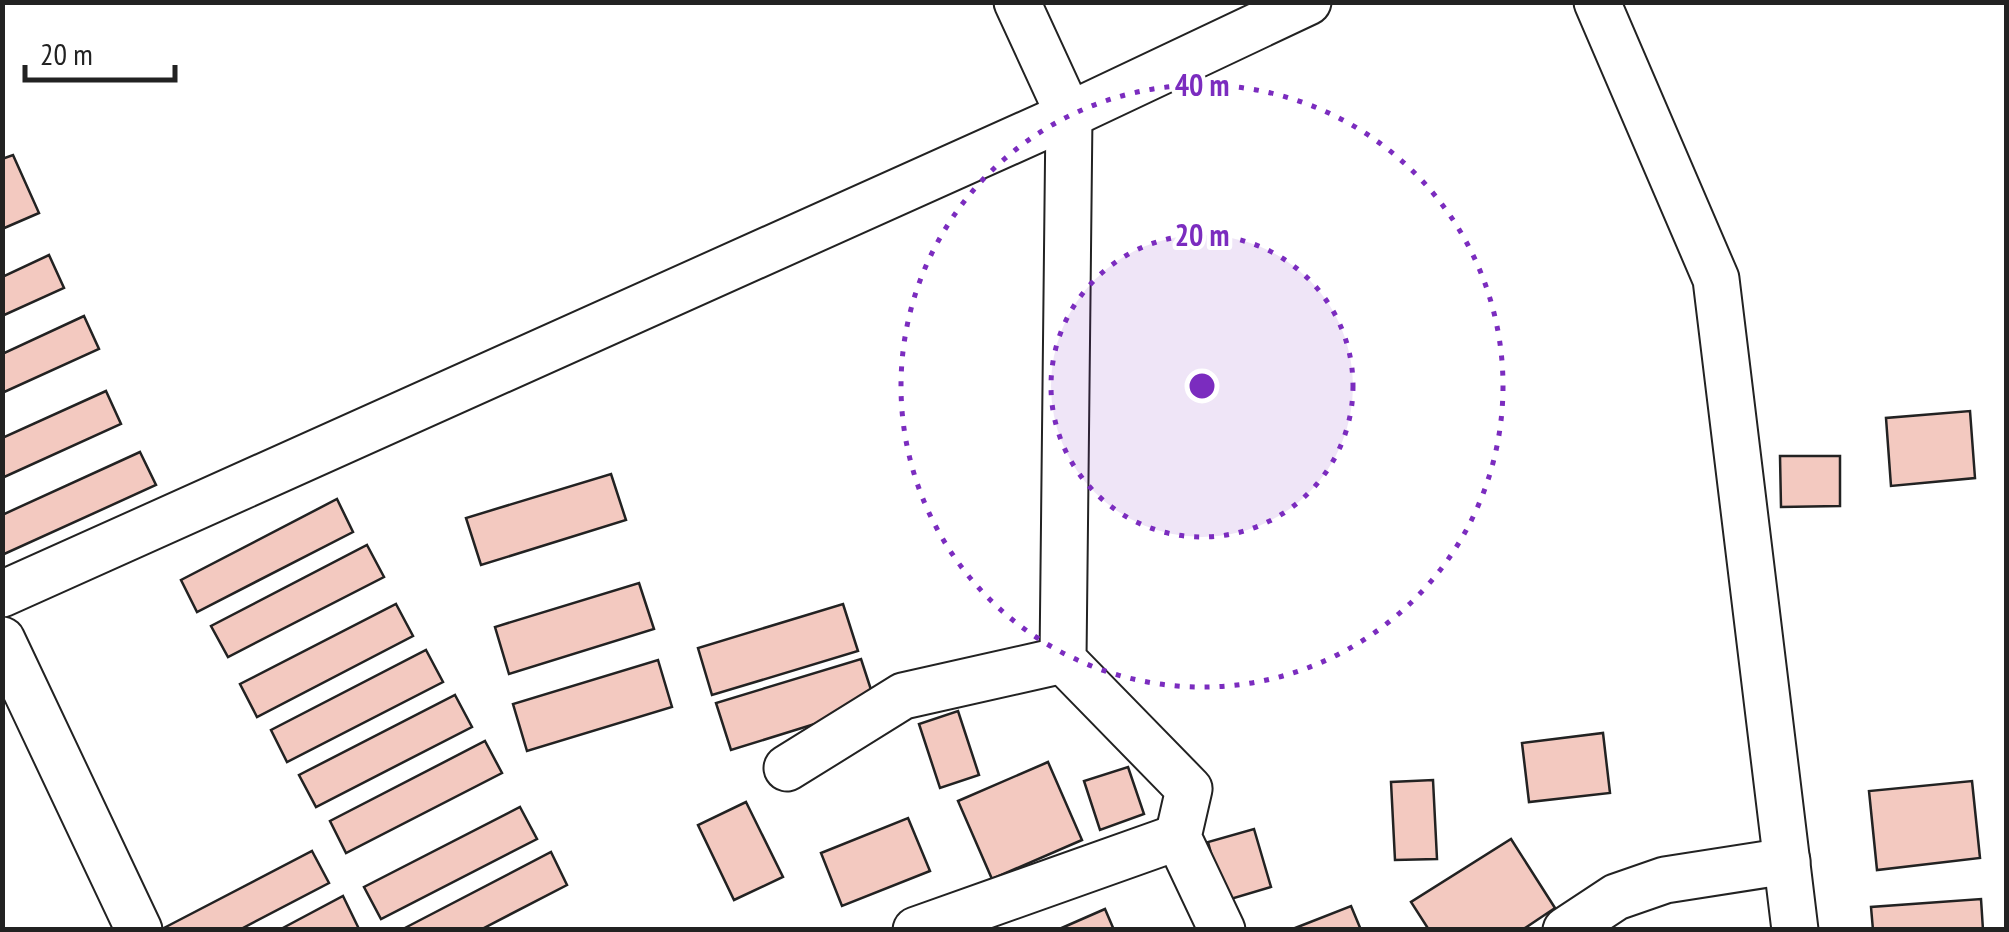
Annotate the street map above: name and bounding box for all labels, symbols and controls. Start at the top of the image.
scale bar [25,20,175,82]
text: 20 m [40,34,93,73]
text: 40 m [1175,65,1229,104]
text: 20 m [1175,215,1229,254]
centre of rings [1184,368,1220,404]

